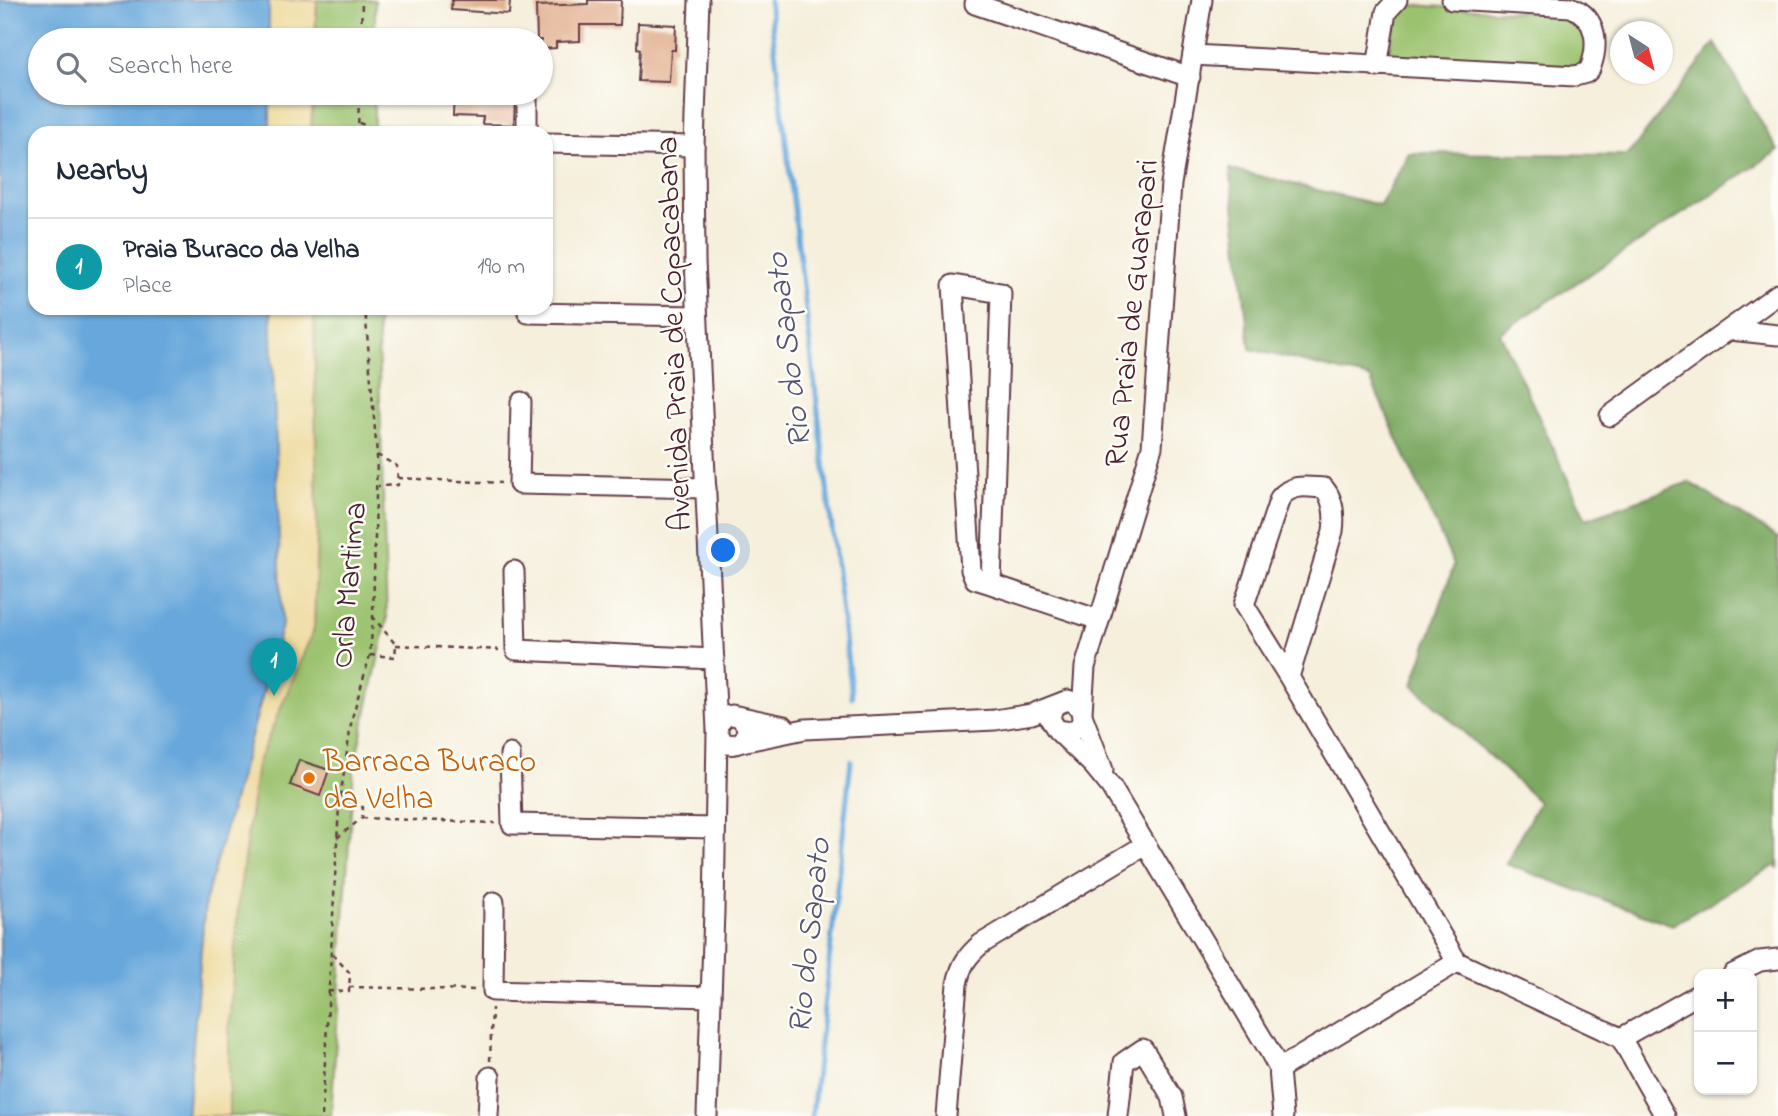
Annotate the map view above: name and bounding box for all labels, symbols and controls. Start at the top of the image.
north arrow [1610,21,1673,84]
search box [28,28,553,105]
icon: search [52,48,90,86]
text: Search here [108,48,233,86]
street label: Avenida Praia de Copacabana [645,136,706,532]
text: Nearby [56,150,148,194]
street label: Rua Praia de Guarapari [1094,157,1173,470]
text: Praia Buraco da Velha [123,232,360,270]
water label: Rio do Sapato [754,248,826,451]
text: 1 [75,251,83,284]
text: 190 m [477,251,525,284]
text: Place [123,270,172,303]
street label: Orla Martima [320,500,381,670]
your location [706,533,740,567]
pin: 1 [251,638,297,696]
place label: Barraca Buraco da Velha [322,740,536,824]
marker: Barraca Buraco da Velha [301,770,317,786]
water label: Rio do Sapato [777,834,845,1037]
map controls [1694,969,1757,1095]
button: + [1694,969,1757,1032]
button: − [1694,1032,1757,1095]

